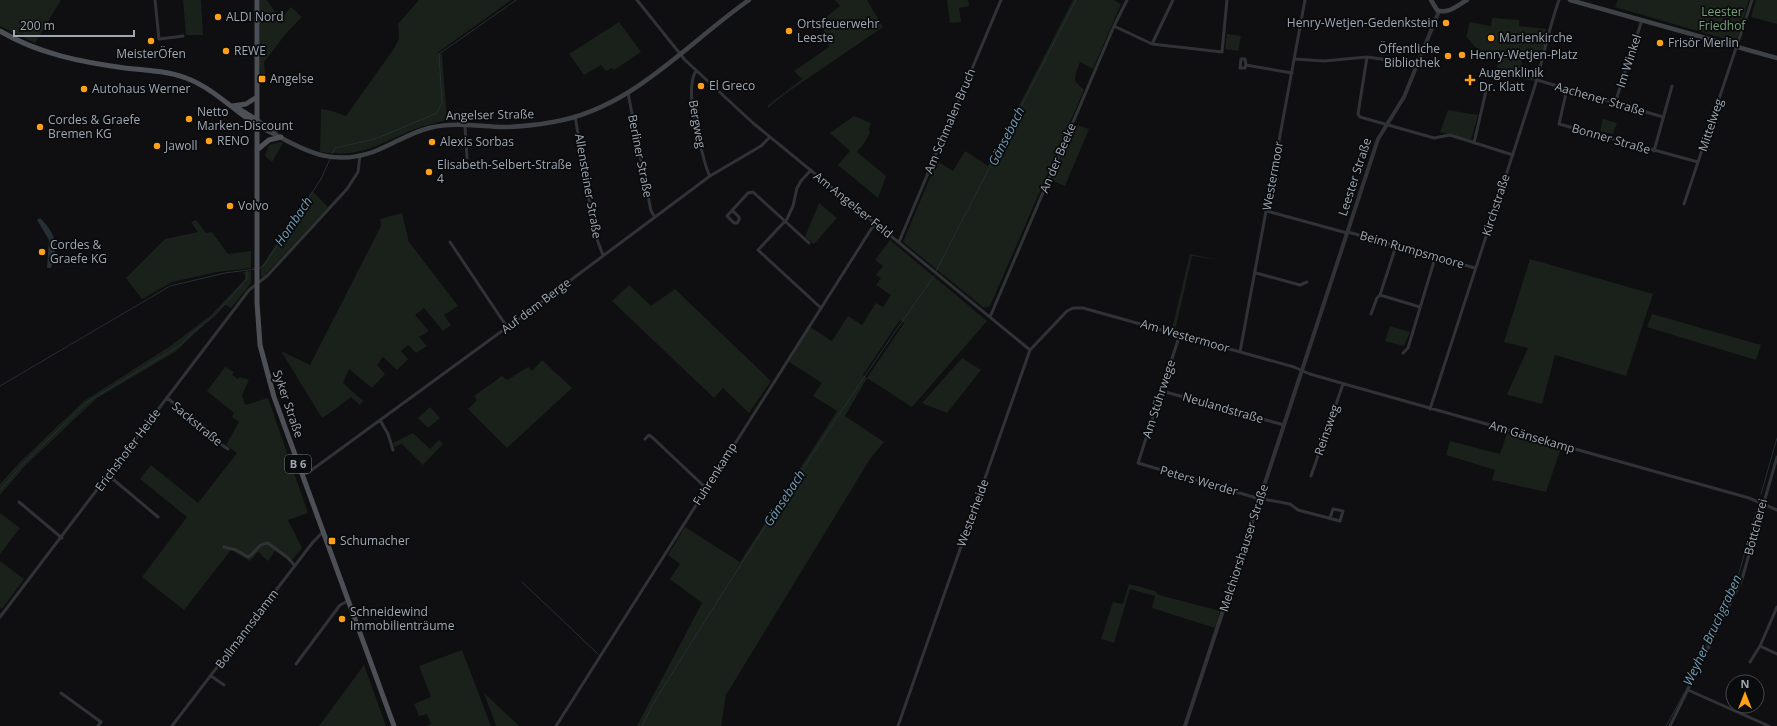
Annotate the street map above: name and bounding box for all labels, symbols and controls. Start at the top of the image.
park label: Leester Friedhof [1699,3,1746,34]
place label: ALDI Nord [226,8,284,25]
scale bar [14,12,134,38]
marker: ALDI Nord [213,12,223,22]
place label: Henry-Wetjen-Gedenkstein [1287,14,1438,31]
place label: Ortsfeuerwehr Leeste [797,15,879,46]
text: 200 m [20,17,55,34]
marker: Henry-Wetjen-Gedenkstein [1441,18,1451,28]
marker: Ortsfeuerwehr Leeste [784,26,794,36]
place label: Marienkirche [1499,29,1573,46]
street label: Im Winkel [1612,32,1645,90]
marker: Marienkirche [1486,33,1496,43]
place label: Frisör Merlin [1668,34,1739,51]
marker: MeisterÖfen [146,36,156,46]
marker: Frisör Merlin [1655,38,1665,48]
place label: Öffentliche Bibliothek [1378,40,1441,71]
place label: REWE [234,42,266,59]
place label: MeisterÖfen [116,45,186,62]
marker: REWE [221,46,231,56]
place label: Henry-Wetjen-Platz [1470,46,1578,63]
marker: Henry-Wetjen-Platz [1457,50,1467,60]
marker: Öffentliche Bibliothek [1443,51,1453,61]
place label: Augenklinik Dr. Klatt [1479,64,1544,95]
street label: Am Schmalen Bruch [920,66,979,176]
place label: Angelse [270,70,314,87]
marker: Angelse [257,74,267,84]
marker: Augenklinik Dr. Klatt [1464,74,1476,86]
place label: El Greco [709,77,755,94]
street label: Aachener Straße [1553,78,1647,120]
place label: Autohaus Werner [92,80,190,97]
marker: El Greco [696,81,706,91]
marker: Autohaus Werner [79,84,89,94]
street label: Mittelweg [1694,96,1727,153]
street label: Bergweg [685,99,710,150]
place label: Netto Marken-Discount [197,103,293,134]
water label: Gänsebach [983,103,1029,169]
street label: Angelser Straße [446,105,535,124]
place label: Cordes & Graefe Bremen KG [48,111,141,142]
street label: Berliner Straße [624,113,657,199]
marker: Netto Marken-Discount [184,114,194,124]
street label: Bonner Straße [1570,119,1653,158]
street label: An der Beeke [1035,120,1080,195]
marker: Cordes & Graefe Bremen KG [35,122,45,132]
place label: RENO [217,132,249,149]
street label: Allensteiner Straße [571,132,606,240]
place label: Alexis Sorbas [440,133,514,150]
street label: Leester Straße [1334,135,1375,218]
marker: RENO [204,136,214,146]
place label: Jawoll [164,137,197,154]
marker: Alexis Sorbas [427,137,437,147]
street label: Westermoor [1258,140,1287,212]
marker: Jawoll [152,141,162,151]
place label: Elisabeth-Selbert-Straße 4 [437,156,572,187]
marker: Elisabeth-Selbert-Straße 4 [424,167,434,177]
street label: Am Angelser Feld [810,168,896,242]
street label: Kirchstraße [1478,171,1514,238]
water label: Hombach [270,193,316,249]
place label: Volvo [238,197,269,214]
marker: Volvo [225,201,235,211]
street label: Beim Rumpsmoore [1358,226,1467,273]
place label: Cordes & Graefe KG [50,236,107,267]
marker: Cordes & Graefe KG [37,247,47,257]
street label: Auf dem Berge [497,274,574,337]
street label: Am Westermoor [1139,315,1232,356]
street label: Am Stührwege [1138,357,1179,440]
street label: Syker Straße [269,368,308,440]
street label: Neulandstraße [1181,388,1266,427]
street label: Sackstraße [168,397,226,450]
street label: Reinsweg [1310,402,1343,458]
street label: Erichshofer Heide [91,405,164,495]
street label: Am Gänsekamp [1487,416,1577,457]
street label: Fuhrenkamp [688,439,741,508]
road number: B 6 [285,455,311,473]
street label: Peters Werder [1158,461,1240,500]
water label: Gänsebach [759,466,809,530]
street label: Westerheide [952,476,993,549]
street label: Melchiorshauser Straße [1215,482,1272,614]
street label: Böttcherei [1740,497,1771,557]
place label: Schumacher [340,532,410,549]
marker: Schumacher [327,536,337,546]
water label: Weyher Bruchgraben [1678,572,1746,688]
street label: Bollmannsdamm [211,585,282,672]
place label: Schneidewind Immobilienträume [350,603,455,634]
marker: Schneidewind Immobilienträume [337,614,347,624]
north arrow [1725,674,1765,714]
text: N [1741,676,1749,691]

